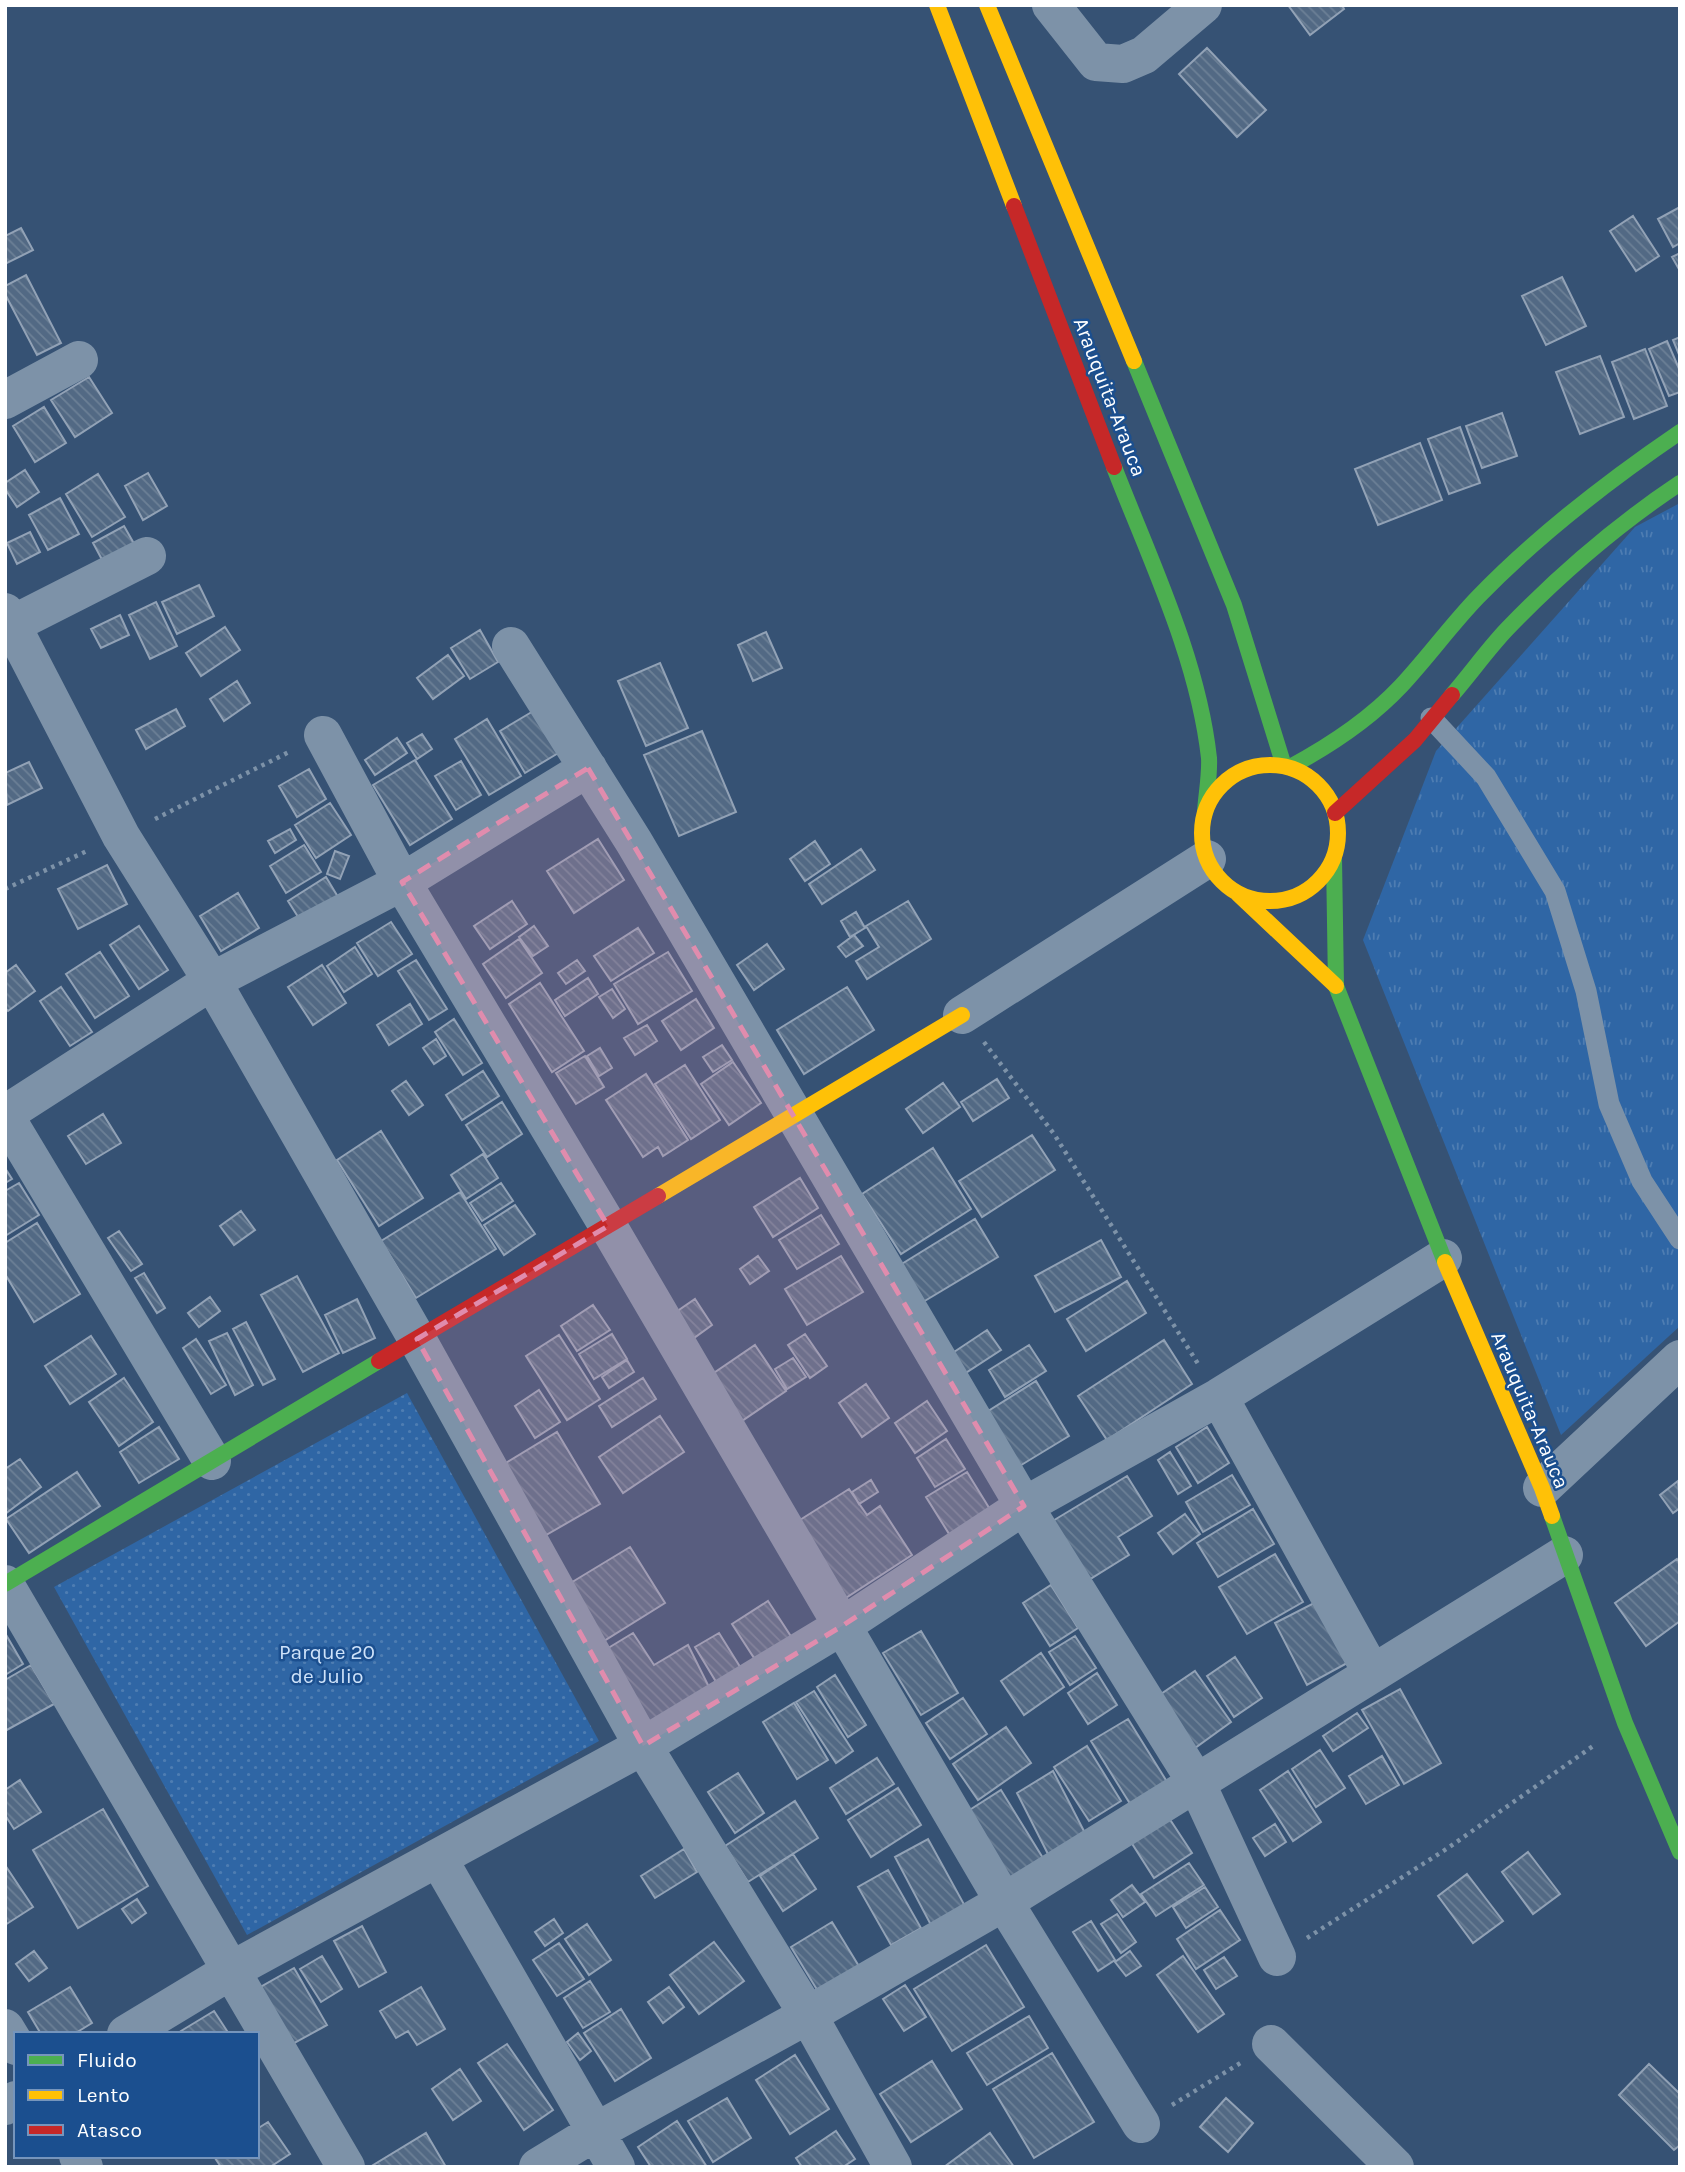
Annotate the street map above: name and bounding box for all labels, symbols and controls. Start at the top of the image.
street label: Arauquita-Arauca [1069,314,1151,480]
street label: Arauquita-Arauca [1486,1328,1574,1492]
park label: Parque 20 de Julio [279,1640,375,1688]
legend [14,2032,259,2158]
text: Fluido [77,2048,137,2072]
text: Lento [77,2083,130,2107]
text: Atasco [77,2118,142,2142]

